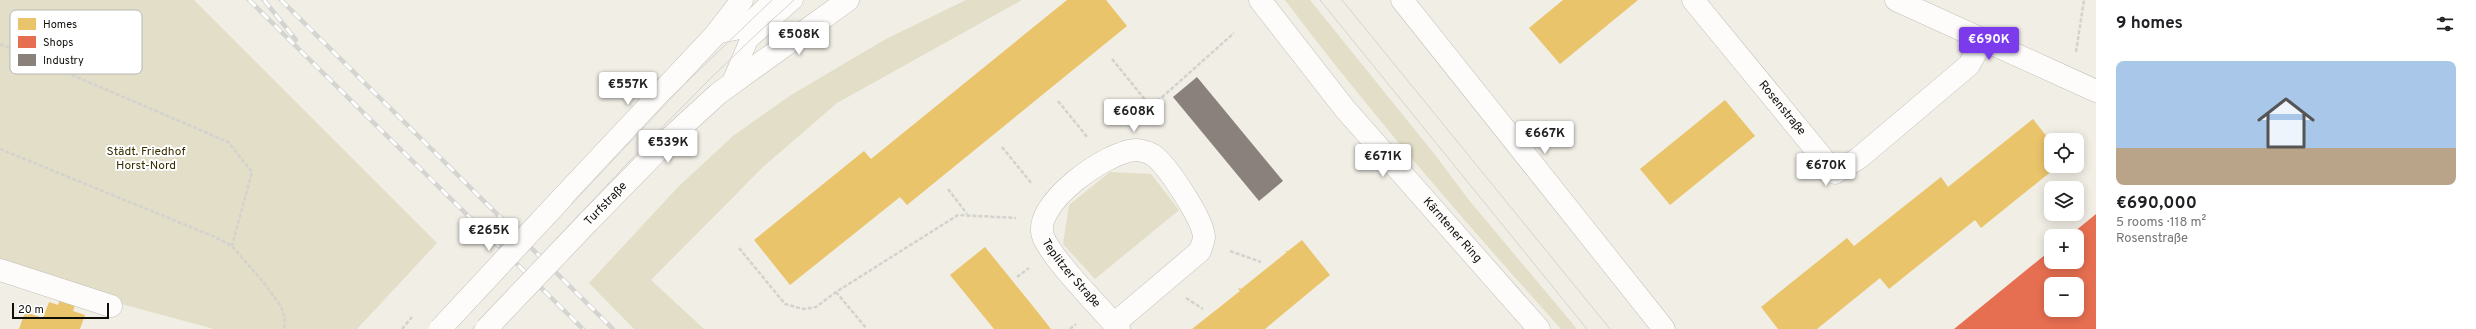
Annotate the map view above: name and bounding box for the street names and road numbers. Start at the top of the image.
street label: Rosenstraße [1755,77,1809,139]
street label: Turfstraße [581,179,631,229]
street label: Kärntener Ring [1419,194,1485,266]
street label: Teplitzer Straße [1038,236,1104,311]

